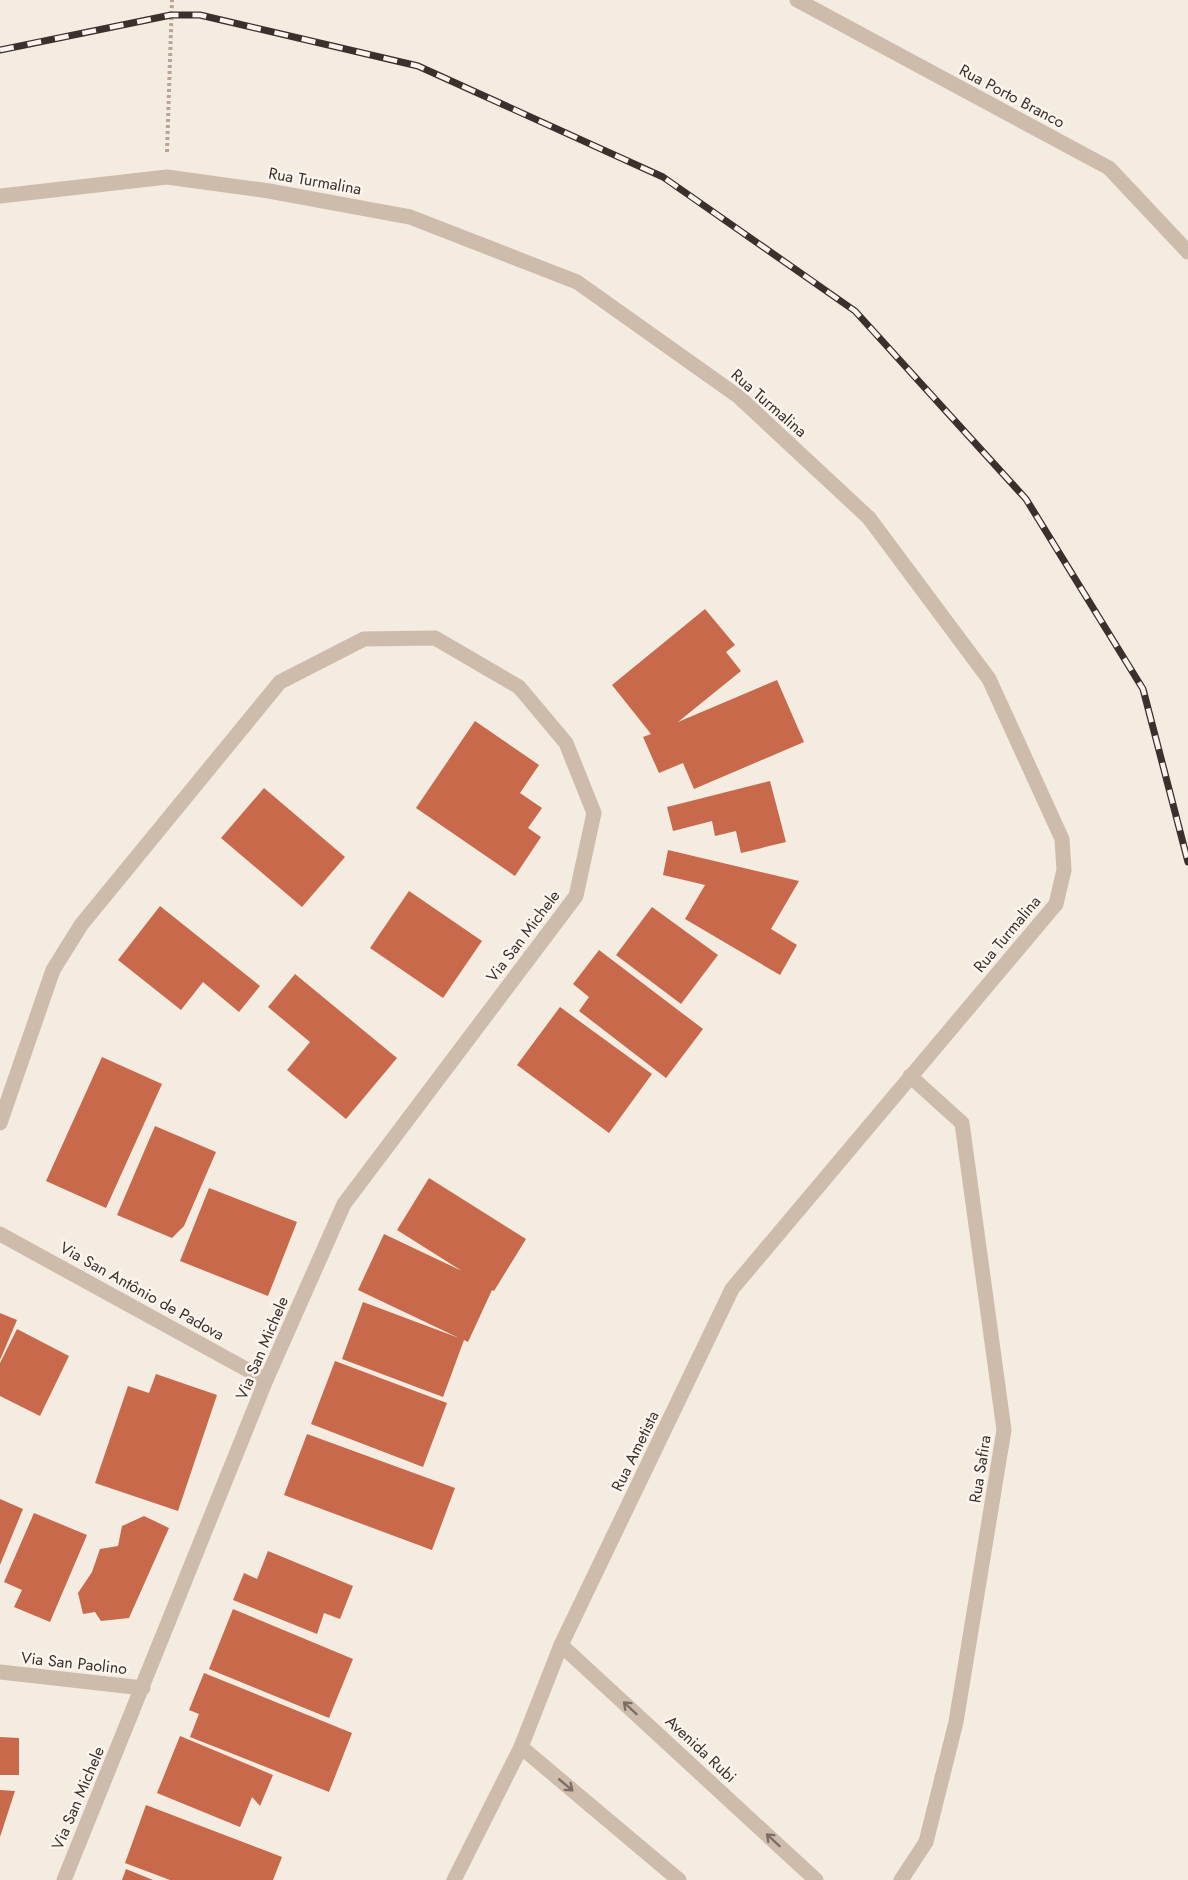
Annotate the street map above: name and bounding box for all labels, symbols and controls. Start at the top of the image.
street label: Rua Porto Branco [955,58,1069,134]
street label: Rua Turmalina [267,162,363,200]
street label: Rua Turmalina [726,363,812,443]
street label: Via San Michele [481,885,565,987]
street label: Rua Turmalina [968,891,1046,977]
street label: Via San Antônio de Padova [56,1236,228,1346]
street label: Via San Michele [230,1293,294,1403]
street label: Rua Ametista [606,1407,664,1495]
street label: Rua Safira [963,1433,997,1505]
street label: Via San Paolino [20,1646,128,1680]
one-way arrow [622,1701,637,1715]
street label: Avenida Rubi [660,1710,742,1788]
street label: Via San Michele [46,1743,110,1853]
one-way arrow [558,1778,574,1791]
one-way arrow [766,1833,781,1847]

